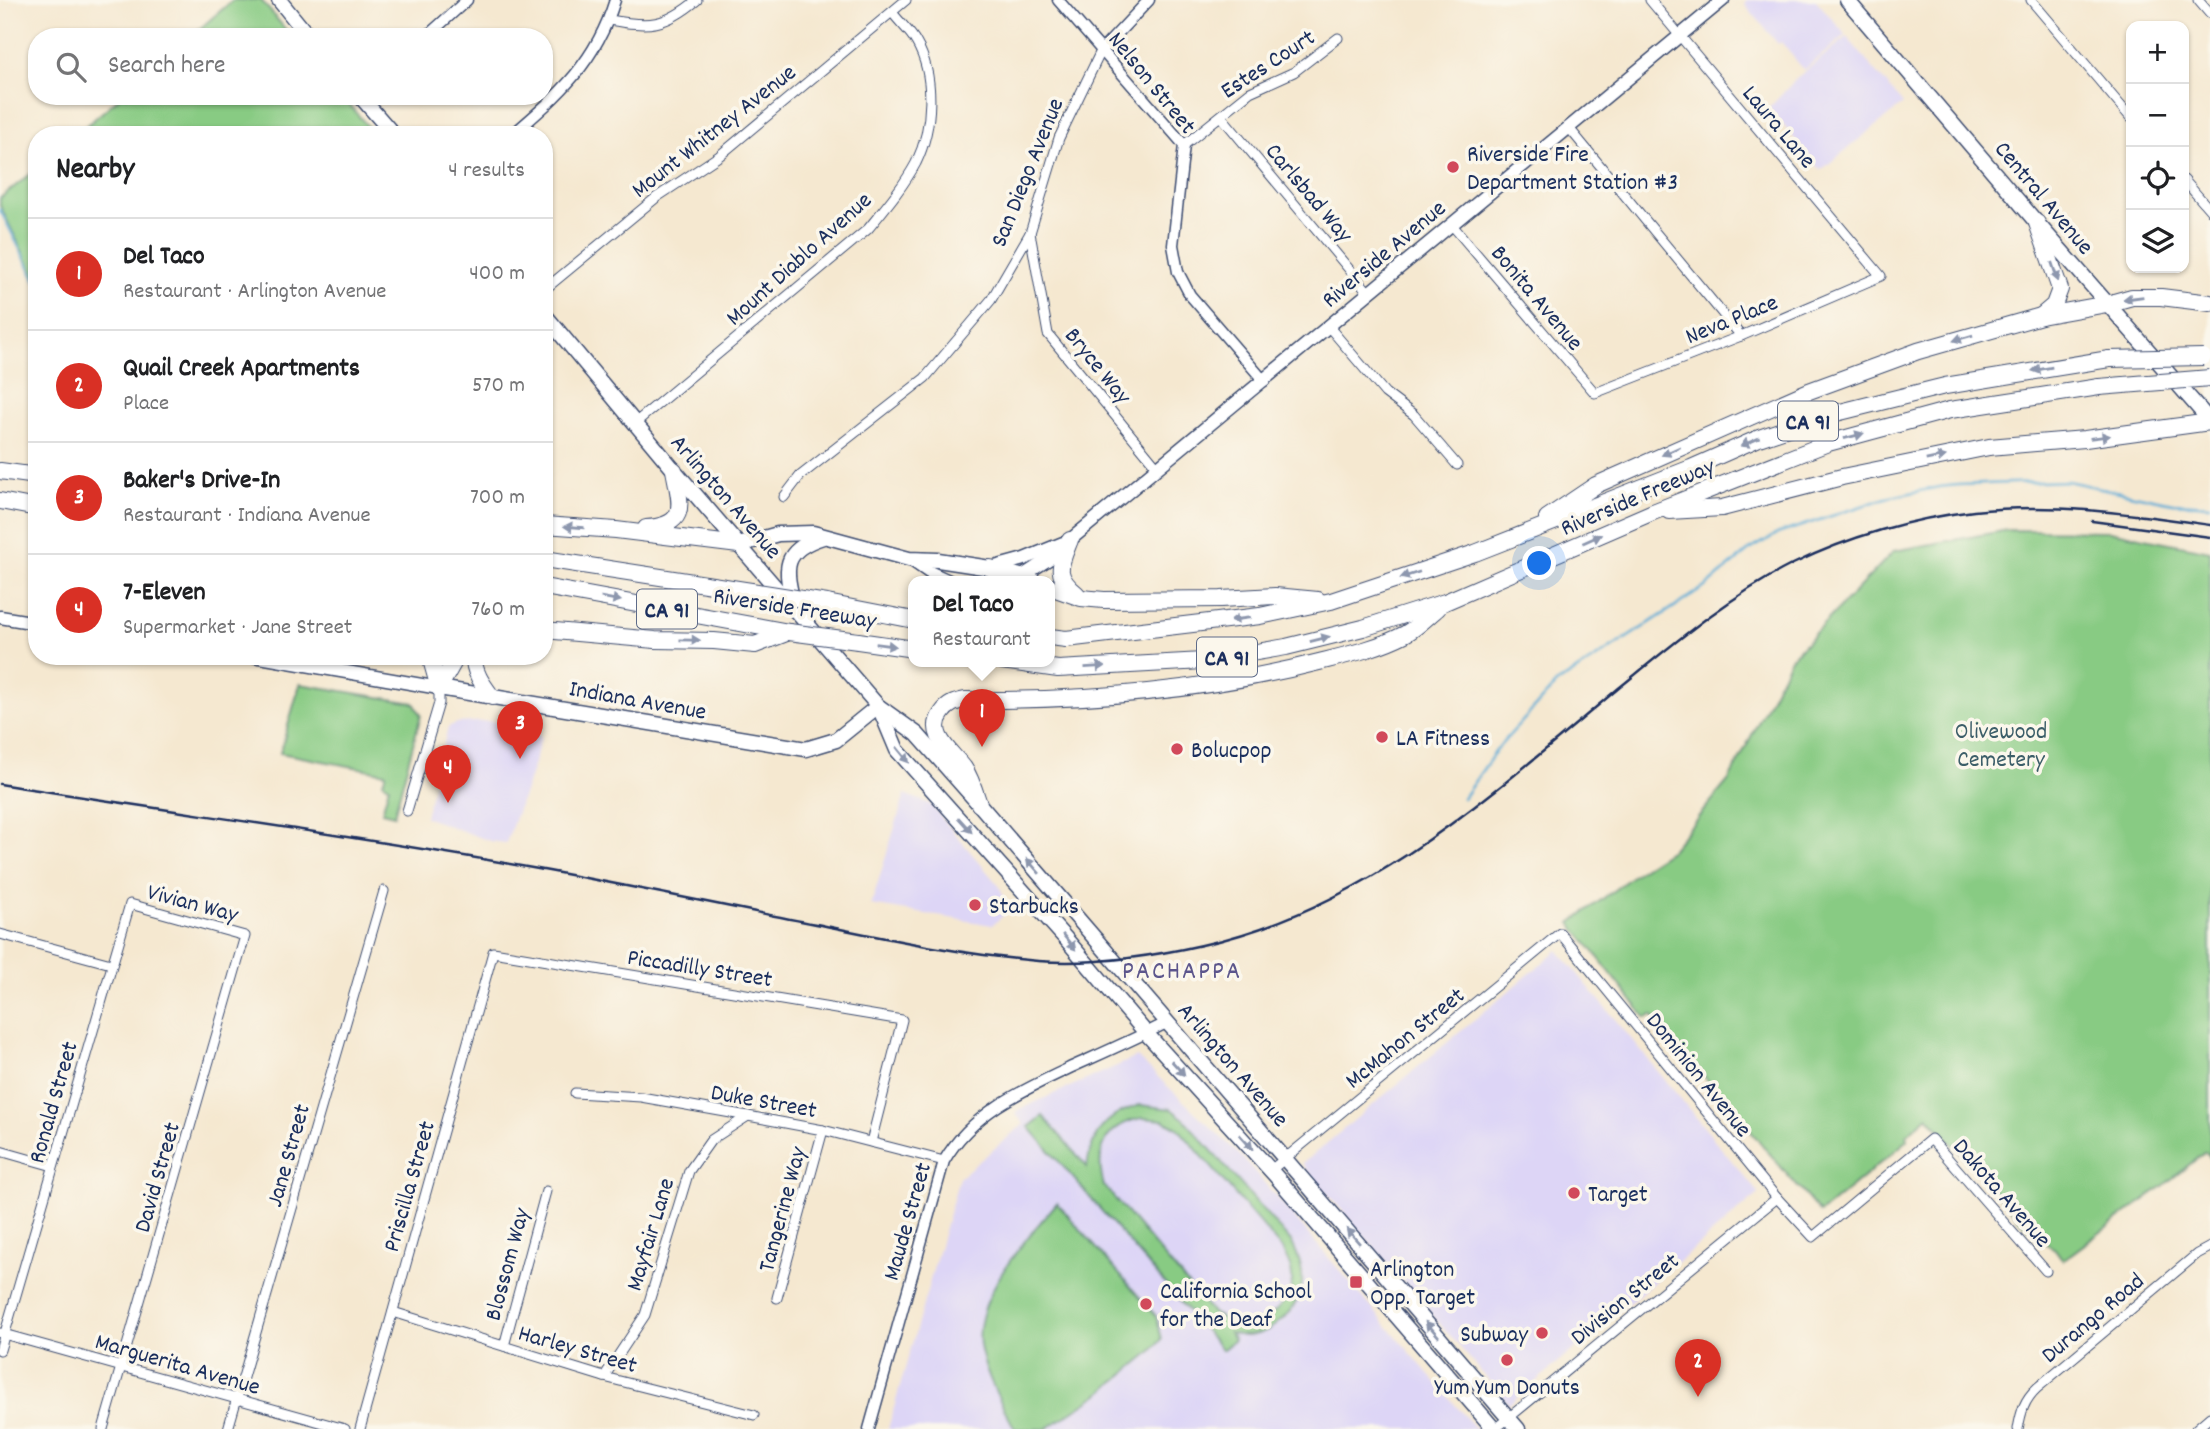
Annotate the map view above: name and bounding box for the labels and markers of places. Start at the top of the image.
place label: Riverside Fire Department Station #3 [1467,139,1678,201]
marker: Riverside Fire Department Station #3 [1445,159,1461,175]
pin: 1 [959,689,1005,747]
pin: 3 [497,701,543,759]
place label: LA Fitness [1396,723,1490,757]
marker: LA Fitness [1374,729,1390,745]
place label: Bolucpop [1191,735,1272,769]
marker: Bolucpop [1169,741,1185,757]
pin: 4 [425,745,471,803]
place label: Starbucks [989,891,1079,925]
marker: Starbucks [967,897,983,913]
place label: Target [1588,1179,1648,1213]
marker: Target [1566,1185,1582,1201]
place label: Arlington Opp. Target [1370,1254,1475,1316]
marker: Arlington Opp. Target [1348,1274,1364,1290]
place label: California School for the Deaf [1160,1276,1312,1338]
marker: California School for the Deaf [1138,1296,1154,1312]
place label: Subway [1460,1319,1529,1353]
marker: Subway [1534,1325,1550,1341]
pin: 2 [1675,1339,1721,1397]
marker: Yum Yum Donuts [1499,1352,1515,1368]
place label: Yum Yum Donuts [1434,1372,1580,1406]

